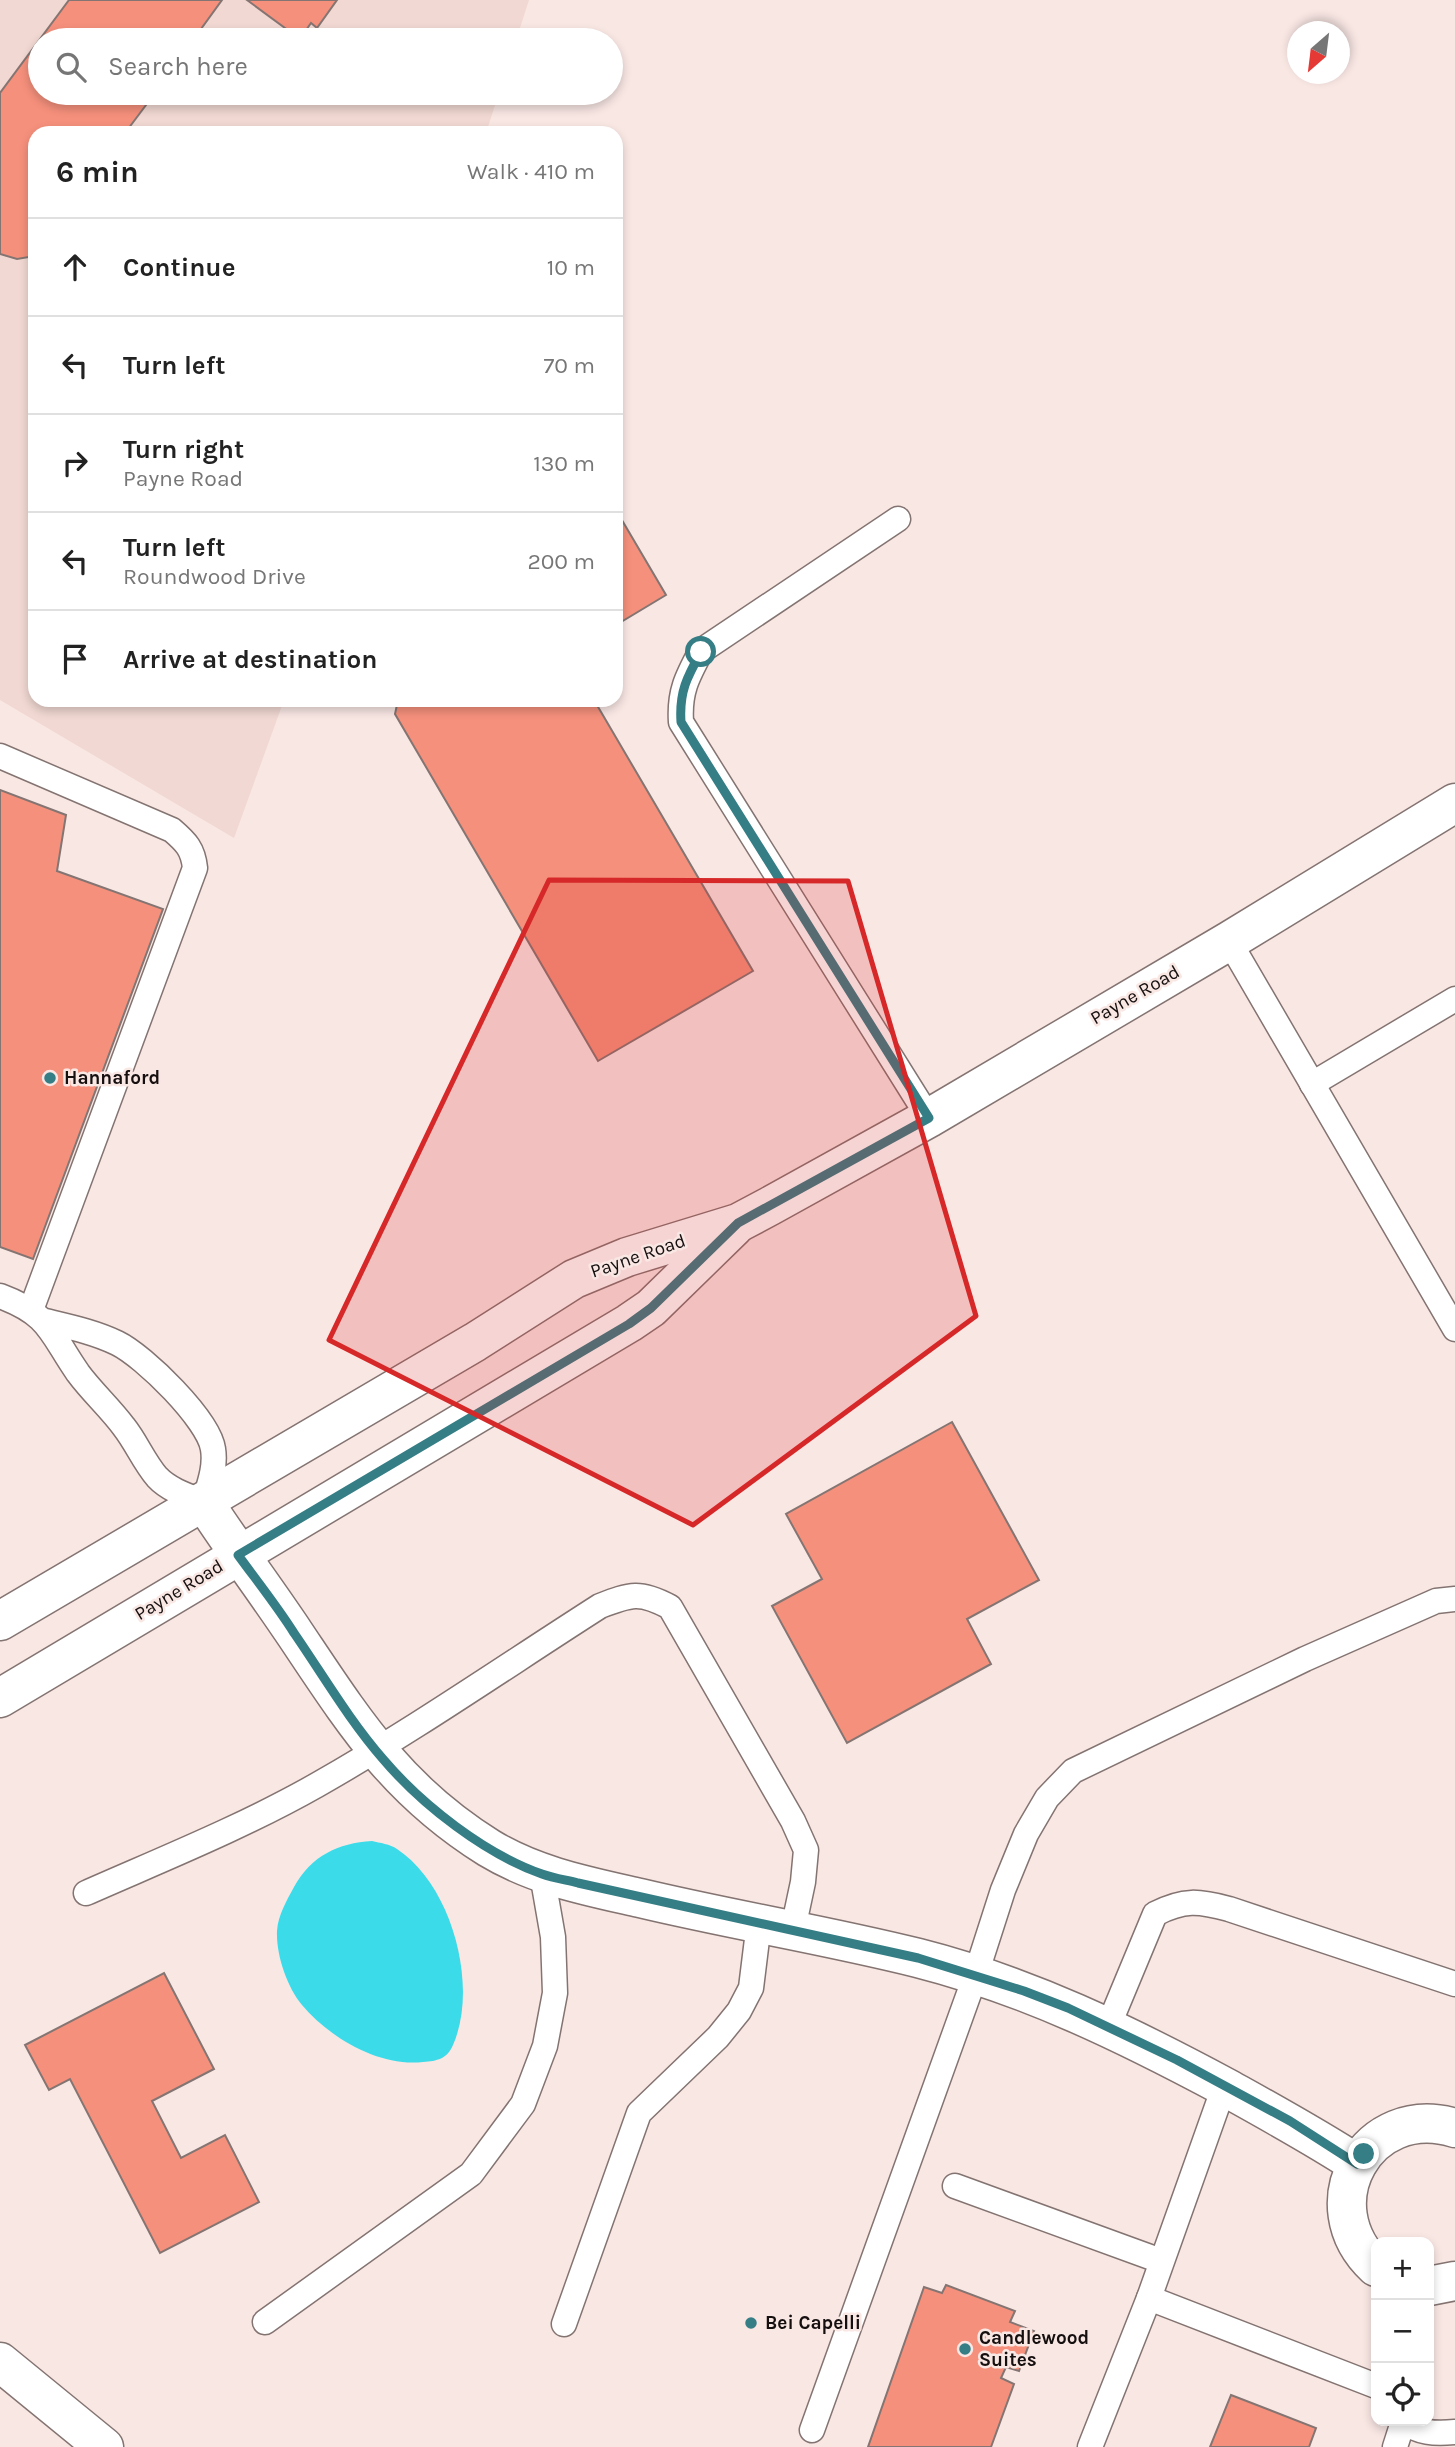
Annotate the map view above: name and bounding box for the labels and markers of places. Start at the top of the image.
place label: Hannaford [64,1067,160,1089]
marker: Hannaford [42,1070,58,1086]
place label: Bei Capelli [765,2312,861,2334]
marker: Bei Capelli [743,2315,759,2331]
place label: Candlewood Suites [979,2327,1089,2371]
marker: Candlewood Suites [957,2341,973,2357]

